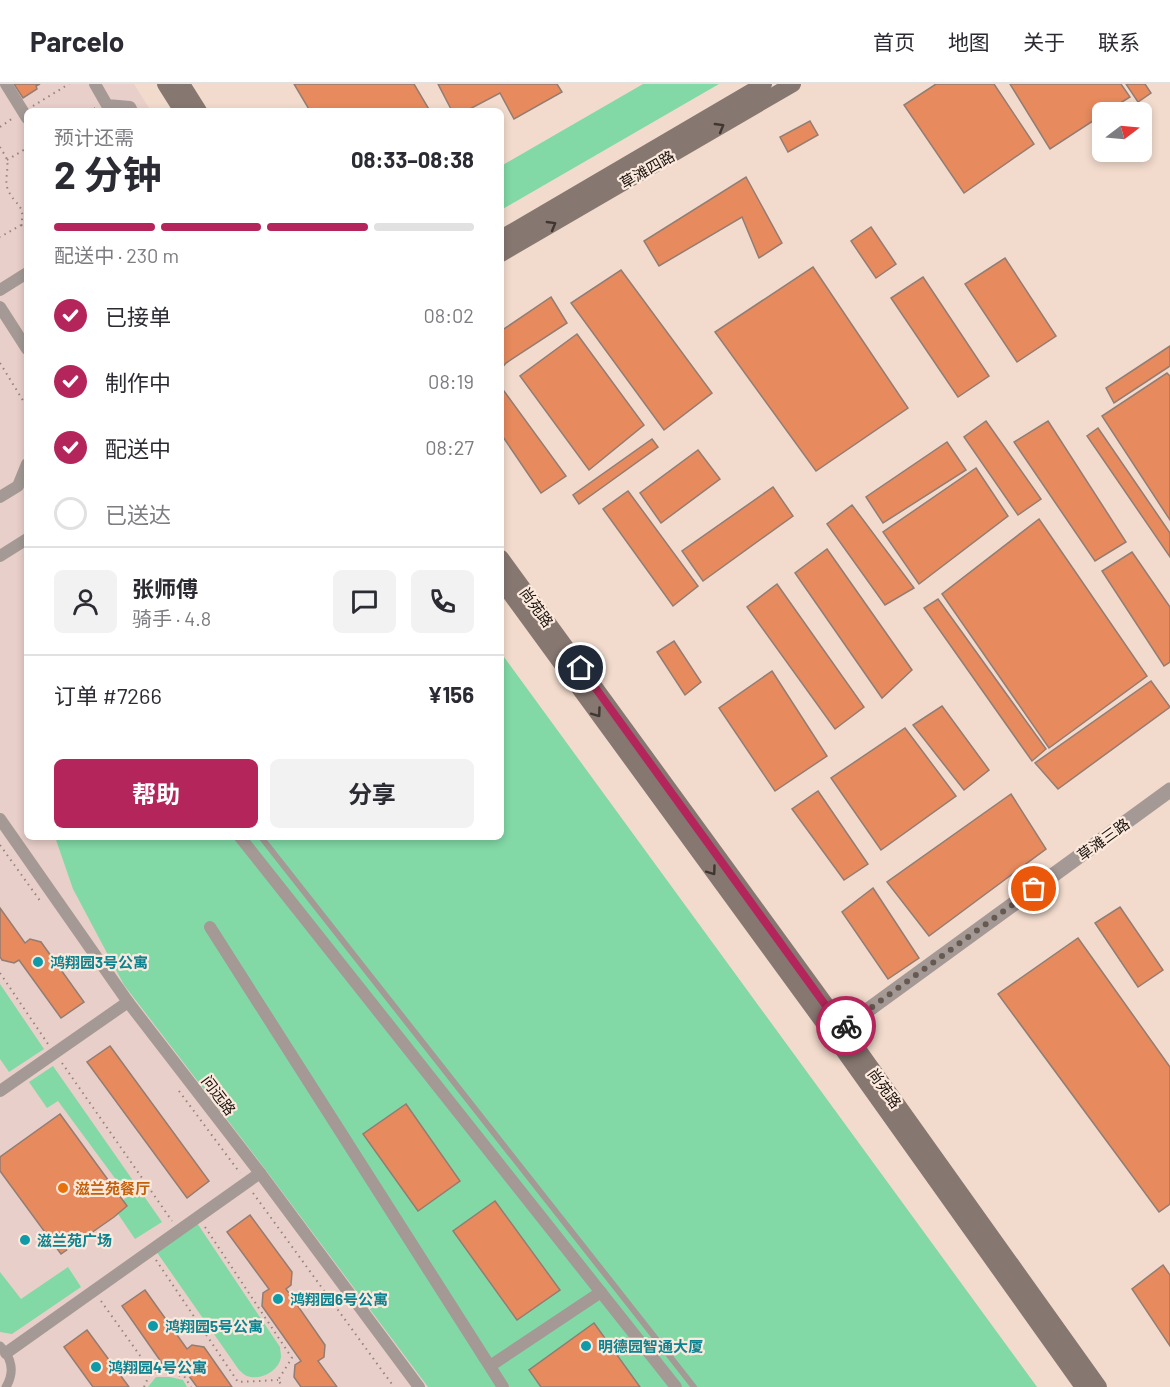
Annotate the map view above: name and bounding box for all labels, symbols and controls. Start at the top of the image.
text: Parcelo [30,24,124,58]
text: 首页 [873,29,915,54]
text: 地图 [948,29,990,54]
text: 关于 [1023,29,1065,54]
text: 联系 [1098,29,1140,54]
north arrow [1092,102,1152,162]
map controls [1092,102,1152,162]
one-way arrow [714,122,724,134]
text: 预计还需 [54,125,134,149]
text: 08:33–08:38 [351,146,474,172]
street label: 草滩四路 [617,146,677,192]
text: 2 分钟 [54,150,162,197]
one-way arrow [545,221,556,232]
text: 配送中 · 230 m [54,243,179,267]
icon: check [54,299,87,332]
text: 已接单 [105,303,171,329]
text: 08:02 [423,303,474,327]
icon: check [54,365,87,398]
text: 制作中 [105,369,171,395]
text: 08:19 [428,369,474,393]
icon: check [54,431,87,464]
text: 配送中 [105,435,171,461]
text: 08:27 [425,435,474,459]
text: 已送达 [105,501,171,527]
button: person [54,570,117,633]
button: chat [333,570,396,633]
button: phone [411,570,474,633]
text: 张师傅 [132,575,198,601]
street label: 尚苑路 [516,584,558,630]
text: 骑手 · 4.8 [132,606,211,630]
pin [555,642,606,693]
icon: home [564,651,597,684]
text: ¥156 [427,681,474,707]
text: 订单 #7266 [54,682,162,708]
one-way arrow [590,707,601,718]
button: 帮助 [54,759,258,828]
button: 分享 [270,759,474,828]
street label: 草滩三路 [1073,814,1133,864]
pin [1008,863,1059,914]
one-way arrow [705,865,716,876]
icon: bag [1017,872,1050,905]
place label: 鸿翔园3号公寓 [50,953,148,971]
marker: 鸿翔园3号公寓 [31,955,45,969]
courier [816,996,876,1056]
icon: bike [830,1010,863,1043]
street label: 尚苑路 [864,1065,906,1111]
street label: 问远路 [198,1072,240,1118]
place label: 滋兰苑餐厅 [75,1179,150,1197]
marker: 滋兰苑餐厅 [56,1181,70,1195]
place label: 滋兰苑广场 [37,1231,112,1249]
marker: 滋兰苑广场 [18,1233,32,1247]
place label: 鸿翔园6号公寓 [290,1290,388,1308]
marker: 鸿翔园6号公寓 [271,1292,285,1306]
place label: 鸿翔园5号公寓 [165,1317,263,1335]
marker: 鸿翔园5号公寓 [146,1319,160,1333]
place label: 明德园智通大厦 [598,1337,703,1355]
marker: 明德园智通大厦 [579,1339,593,1353]
place label: 鸿翔园4号公寓 [108,1358,207,1376]
marker: 鸿翔园4号公寓 [89,1360,103,1374]

